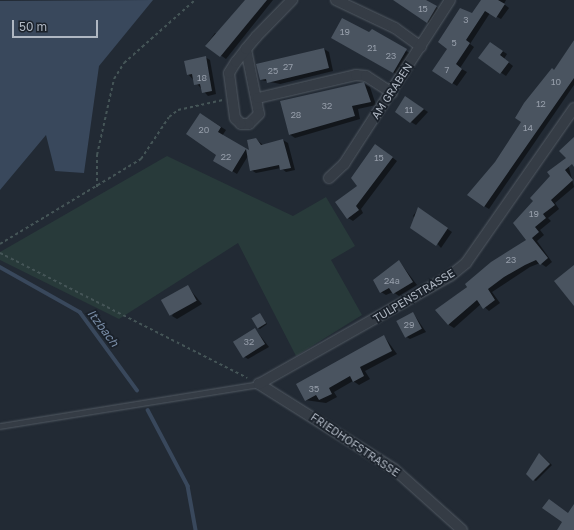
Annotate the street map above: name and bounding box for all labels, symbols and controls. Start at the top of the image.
house number: 15 [418,4,428,14]
scale bar [14,12,100,38]
house number: 3 [463,15,469,25]
text: 50 m [19,19,47,34]
house number: 19 [340,27,350,37]
house number: 5 [451,38,457,48]
house number: 21 [367,43,377,53]
house number: 23 [386,51,396,61]
street label: AM GRABEN [369,60,415,122]
house number: 27 [283,62,293,72]
house number: 7 [445,65,449,75]
house number: 25 [268,66,278,76]
house number: 18 [197,73,207,83]
house number: 10 [551,77,561,87]
house number: 12 [536,99,546,109]
house number: 32 [322,101,332,111]
house number: 11 [405,105,413,115]
house number: 28 [291,110,301,120]
house number: 14 [523,123,533,133]
house number: 20 [199,125,209,135]
house number: 22 [221,152,231,162]
house number: 15 [374,153,384,163]
house number: 19 [529,209,539,219]
house number: 23 [506,255,516,265]
street label: TULPENSTRASSE [371,266,457,326]
house number: 24a [384,276,400,286]
water label: Itzbach [84,306,122,350]
house number: 29 [404,320,414,330]
house number: 32 [244,337,254,347]
house number: 35 [309,384,319,394]
street label: FRIEDHOFSTRASSE [308,410,402,480]

